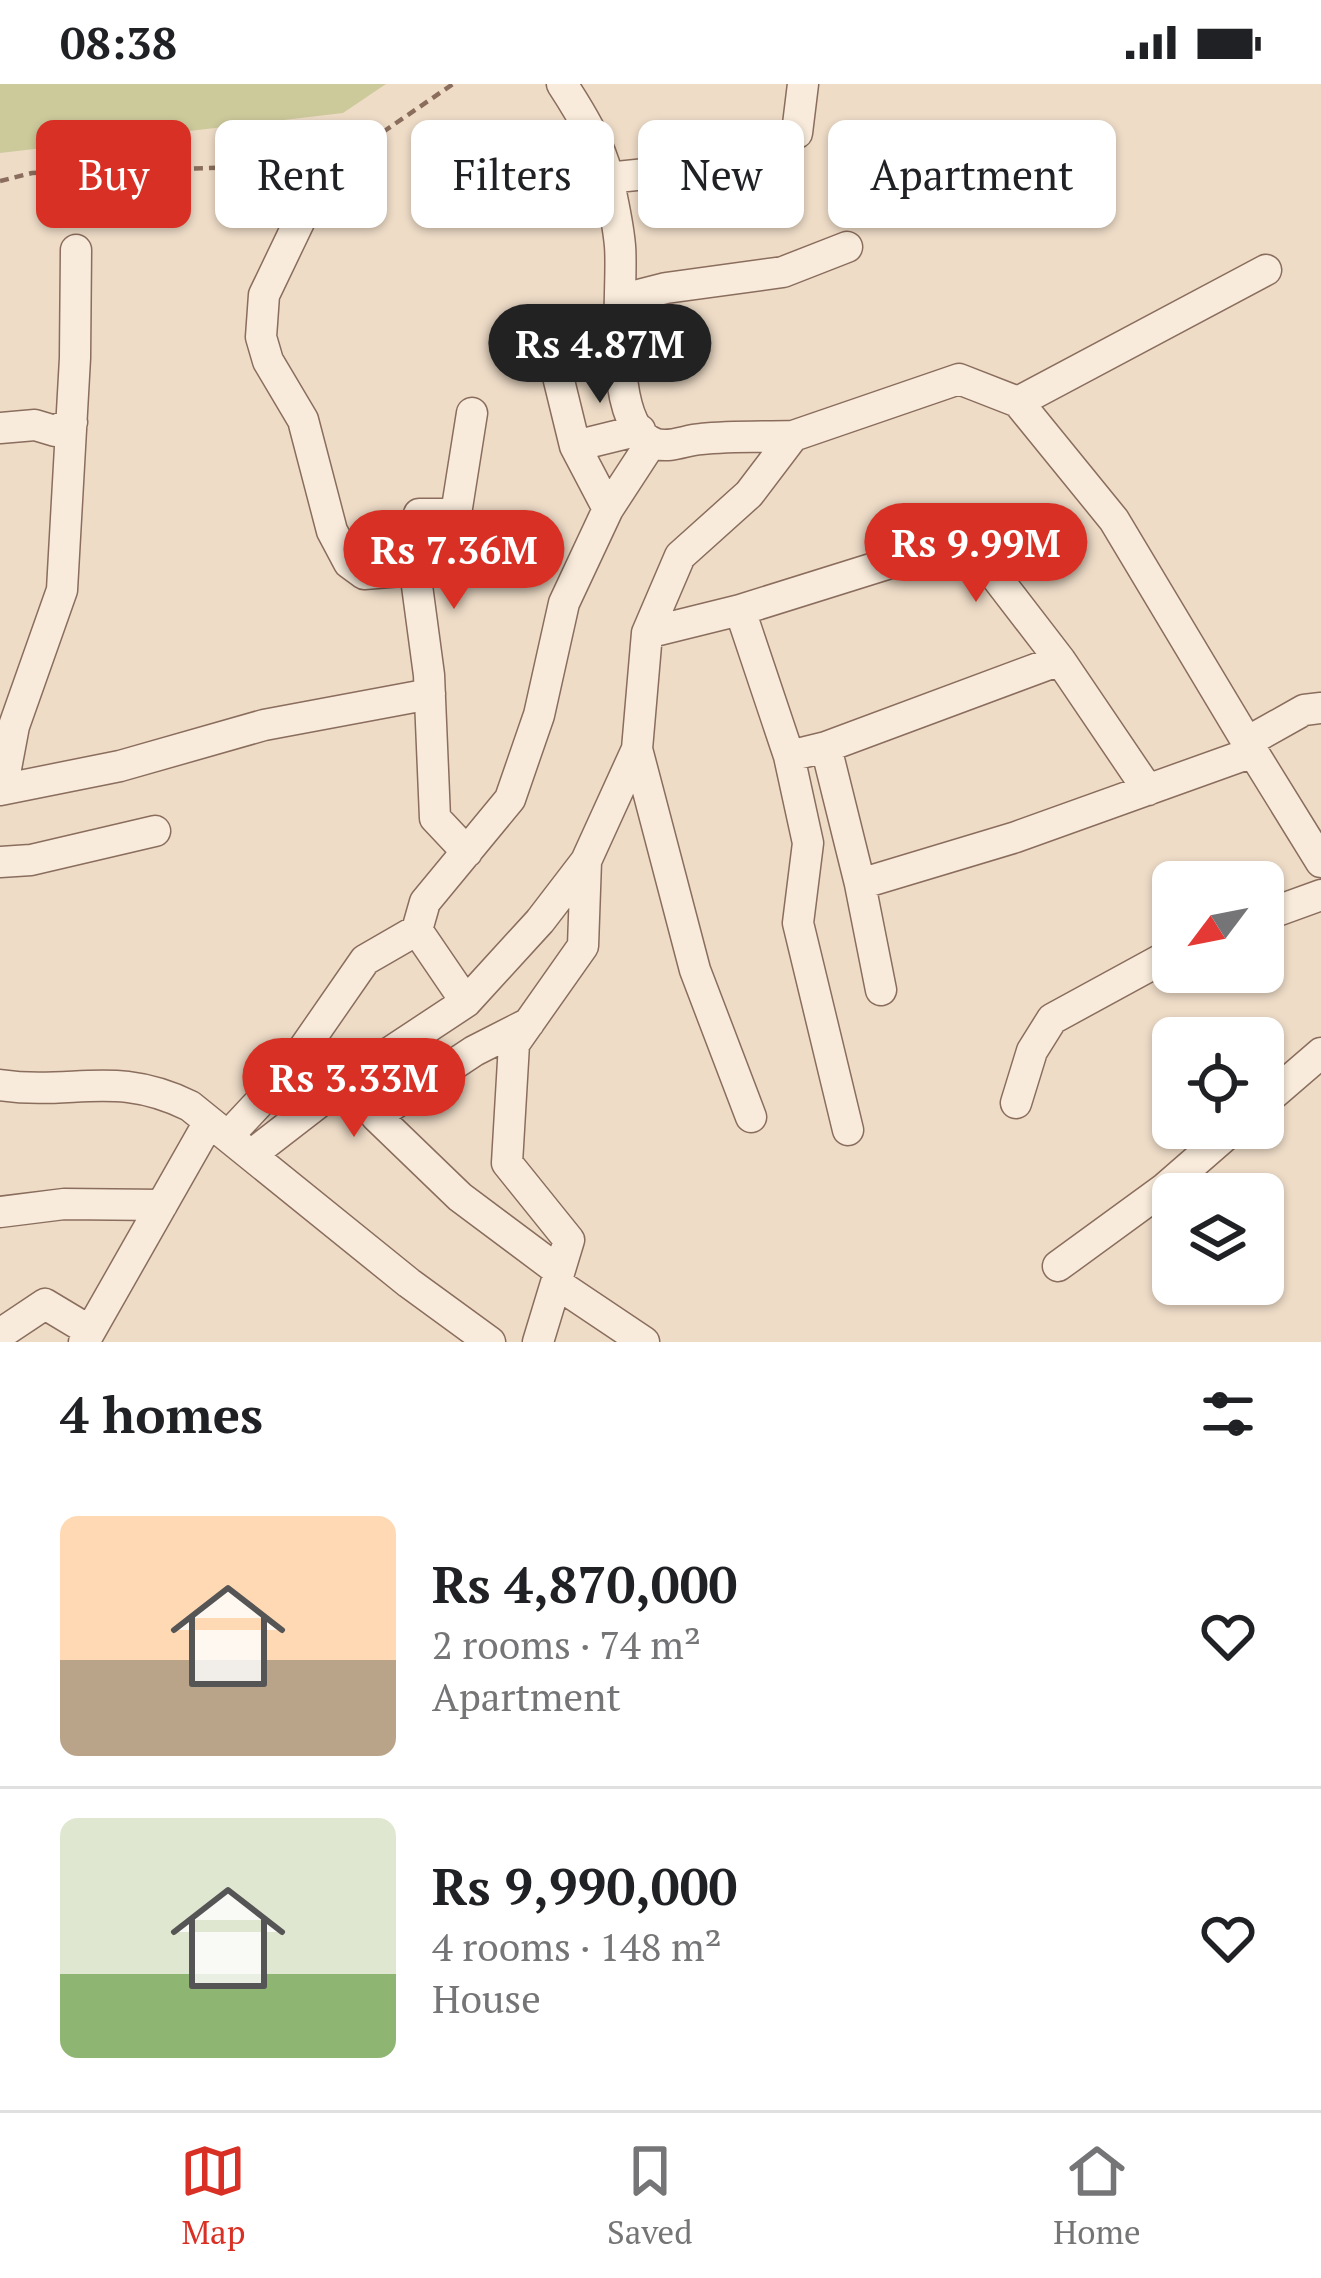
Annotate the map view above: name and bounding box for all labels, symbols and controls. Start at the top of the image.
text: 08:38 [60,12,177,72]
chip: Buy [36,120,191,228]
chip: Rent [215,120,387,228]
chip: Filters [411,120,614,228]
chip: New [638,120,804,228]
chip: Apartment [828,120,1116,228]
pin: Rs 4.87M [476,304,724,406]
text: Rs 4.87M [515,317,685,369]
pin: Rs 9.99M [852,503,1100,605]
pin: Rs 7.36M [330,510,578,612]
text: Rs 9.99M [891,516,1061,568]
text: Rs 7.36M [370,523,538,575]
north arrow [1152,861,1284,993]
map controls [1152,861,1284,1305]
button: locate [1152,1017,1284,1149]
pin: Rs 3.33M [230,1038,478,1140]
text: Rs 3.33M [269,1051,439,1103]
button: layers [1152,1173,1284,1305]
text: 4 homes [60,1380,263,1448]
icon: filters [1195,1381,1261,1447]
text: Rs 4,870,000 [432,1550,737,1618]
icon: home [156,1564,300,1708]
icon: heart [1195,1603,1261,1669]
text: 2 rooms · 74 m² [432,1618,701,1670]
text: Apartment [432,1670,621,1722]
text: Rs 9,990,000 [432,1852,737,1920]
icon: home [156,1866,300,2010]
icon: heart [1195,1905,1261,1971]
text: 4 rooms · 148 m² [432,1920,722,1972]
text: House [432,1972,541,2024]
tab: Map [180,2138,246,2253]
tab: Saved [607,2138,693,2253]
tab: Home [1053,2138,1141,2253]

